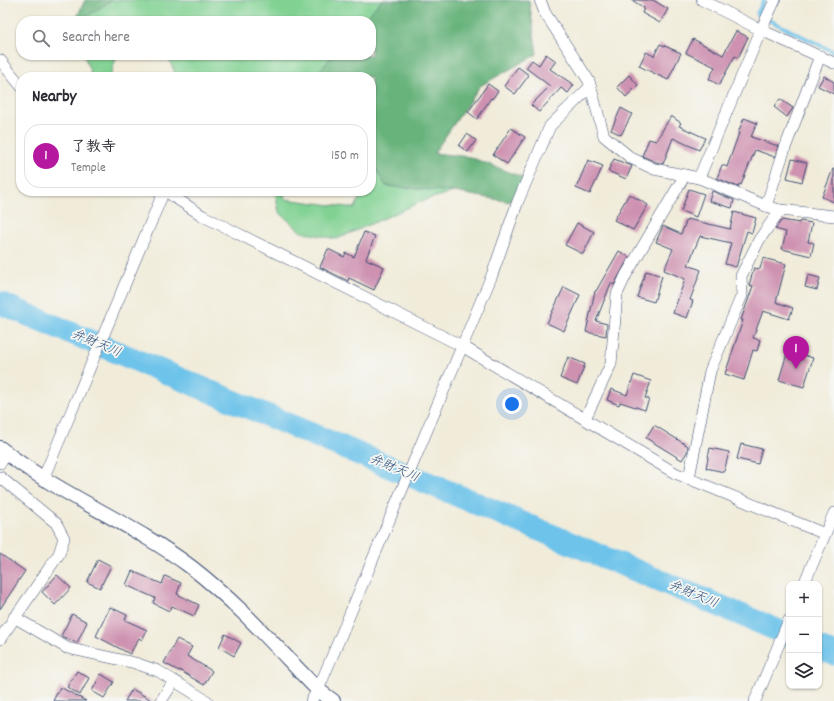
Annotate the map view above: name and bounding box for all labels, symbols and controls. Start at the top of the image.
search box [16,16,376,60]
icon: search [30,27,52,49]
text: Search here [62,27,130,49]
text: Nearby [32,86,76,110]
text: 了教寺 [71,137,116,159]
text: 1 [45,147,47,166]
text: 150 m [331,147,359,166]
text: Temple [71,159,106,178]
water label: 弁財天川 [68,325,124,363]
pin: 1 [783,336,809,369]
your location [502,394,522,414]
water label: 弁財天川 [366,450,422,488]
water label: 弁財天川 [665,576,721,614]
map controls [786,581,822,689]
button: + [786,581,822,617]
button: − [786,617,822,653]
button: layers [786,653,822,689]

